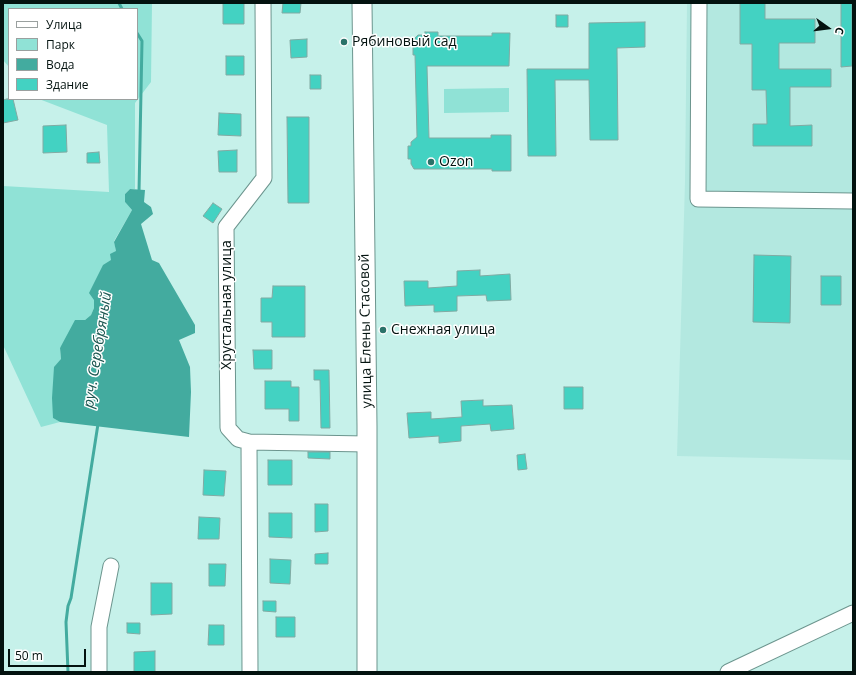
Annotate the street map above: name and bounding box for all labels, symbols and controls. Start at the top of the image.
legend [8,8,138,100]
north arrow [808,8,848,48]
text: Улица [46,16,82,33]
text: С [832,26,848,36]
place label: Рябиновый сад [352,34,457,50]
text: Парк [46,36,75,53]
marker: Рябиновый сад [339,37,349,47]
text: Вода [46,56,75,73]
text: Здание [46,76,89,93]
place label: Ozon [439,154,473,170]
marker: Ozon [426,157,436,167]
street label: Хрустальная улица [219,240,235,370]
street label: улица Елены Стасовой [356,254,376,408]
water label: руч. Серебряный [80,291,116,409]
place label: Снежная улица [391,322,495,338]
marker: Снежная улица [378,325,388,335]
scale bar [10,641,88,667]
text: 50 m [15,647,43,664]

